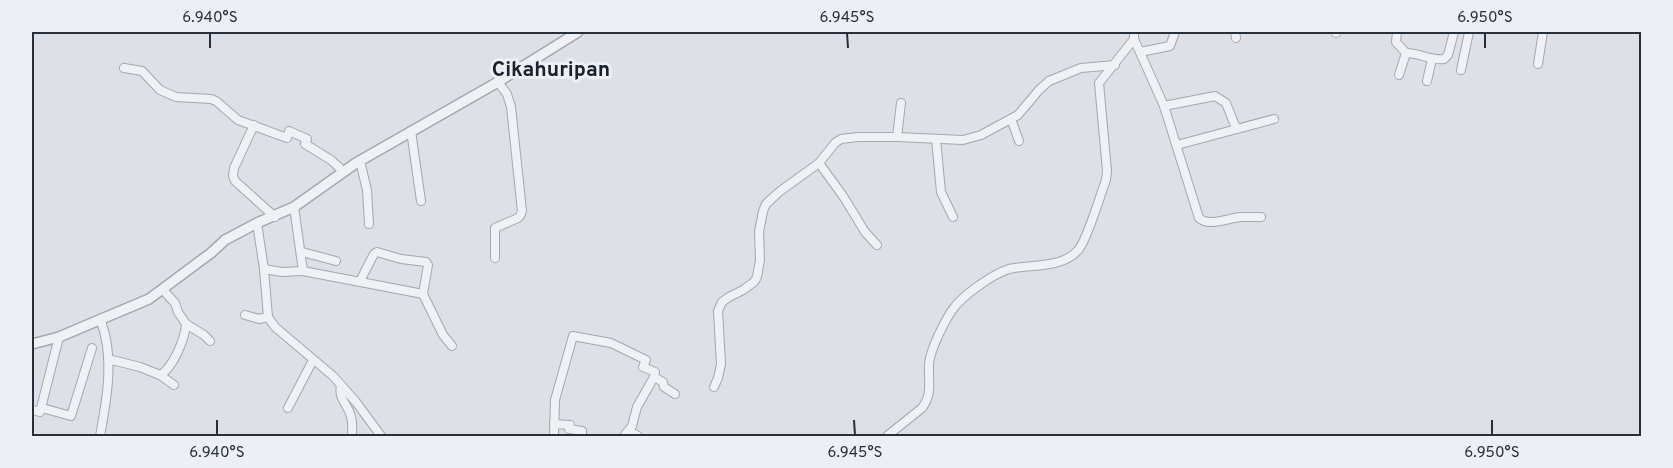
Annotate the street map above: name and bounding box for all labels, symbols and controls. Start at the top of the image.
text: 6.940°S [182,9,238,28]
text: 6.945°S [819,9,875,28]
text: 6.950°S [1457,9,1513,28]
district label: Cikahuripan [492,57,610,84]
text: 6.940°S [189,444,245,463]
text: 6.945°S [827,444,883,463]
text: 6.950°S [1464,444,1520,463]

